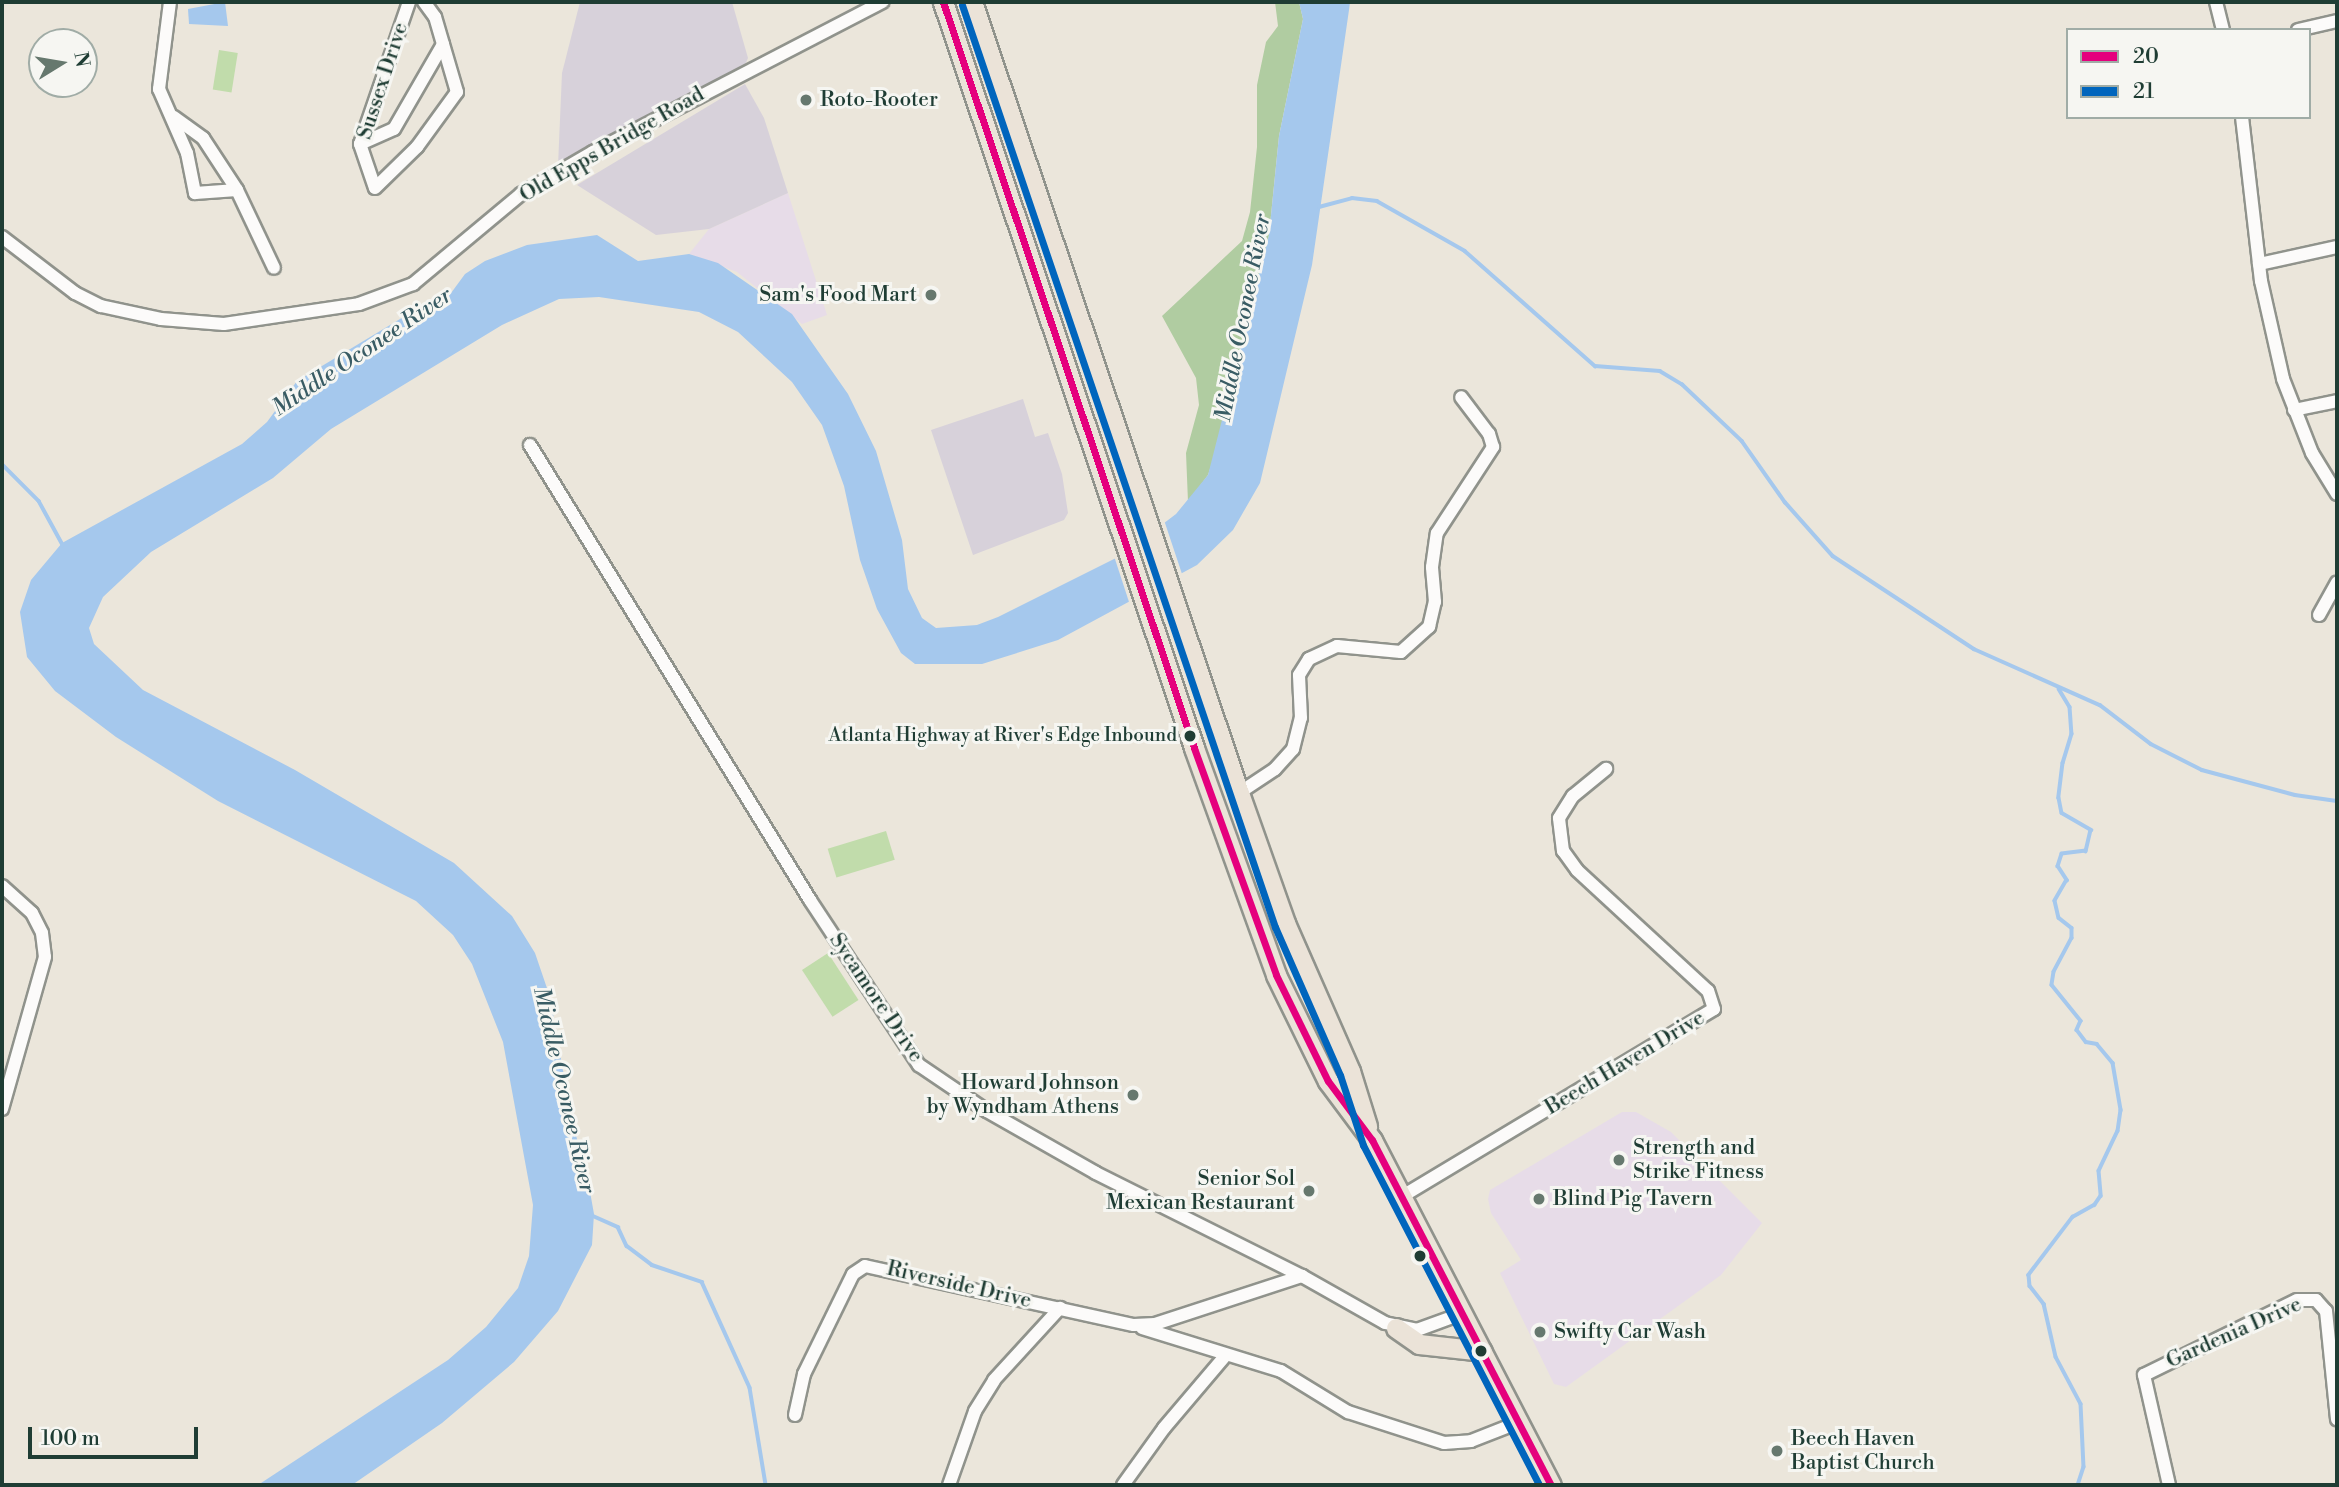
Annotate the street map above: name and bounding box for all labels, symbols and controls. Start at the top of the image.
street label: Sussex Drive [352,19,414,143]
north arrow [28,28,98,98]
legend [2066,28,2311,119]
text: 20 [2133,44,2159,70]
text: N [68,50,95,69]
text: 21 [2133,79,2154,105]
street label: Old Epps Bridge Road [515,82,709,208]
place label: Roto-Rooter [820,87,938,113]
marker: Roto-Rooter [798,92,814,108]
water label: Middle Oconee River [1209,212,1277,424]
water label: Middle Oconee River [267,282,457,422]
place label: Sam's Food Mart [759,282,917,308]
marker: Sam's Food Mart [923,287,939,303]
place label: Atlanta Highway at River's Edge Inbound [828,725,1177,747]
marker: Atlanta Highway at River's Edge Inbound [1183,729,1197,743]
street label: Sycamore Drive [824,929,928,1067]
water label: Middle Oconee River [527,984,601,1196]
street label: Beech Haven Drive [1541,1005,1709,1121]
place label: Howard Johnson by Wyndham Athens [927,1070,1119,1120]
marker: Howard Johnson by Wyndham Athens [1125,1087,1141,1103]
place label: Strength and Strike Fitness [1633,1135,1764,1185]
marker: Strength and Strike Fitness [1611,1152,1627,1168]
place label: Senior Sol Mexican Restaurant [1106,1166,1295,1216]
marker: Senior Sol Mexican Restaurant [1301,1183,1317,1199]
place label: Blind Pig Tavern [1553,1186,1713,1212]
marker: Blind Pig Tavern [1531,1191,1547,1207]
unlabelled marker [1413,1249,1427,1263]
street label: Riverside Drive [884,1256,1034,1314]
street label: Gardenia Drive [2162,1292,2306,1374]
place label: Swifty Car Wash [1554,1319,1706,1345]
marker: Swifty Car Wash [1532,1324,1548,1340]
unlabelled marker [1474,1344,1488,1358]
scale bar [32,1414,201,1458]
text: 100 m [41,1426,100,1452]
place label: Beech Haven Baptist Church [1791,1426,1935,1476]
marker: Beech Haven Baptist Church [1769,1443,1785,1459]

